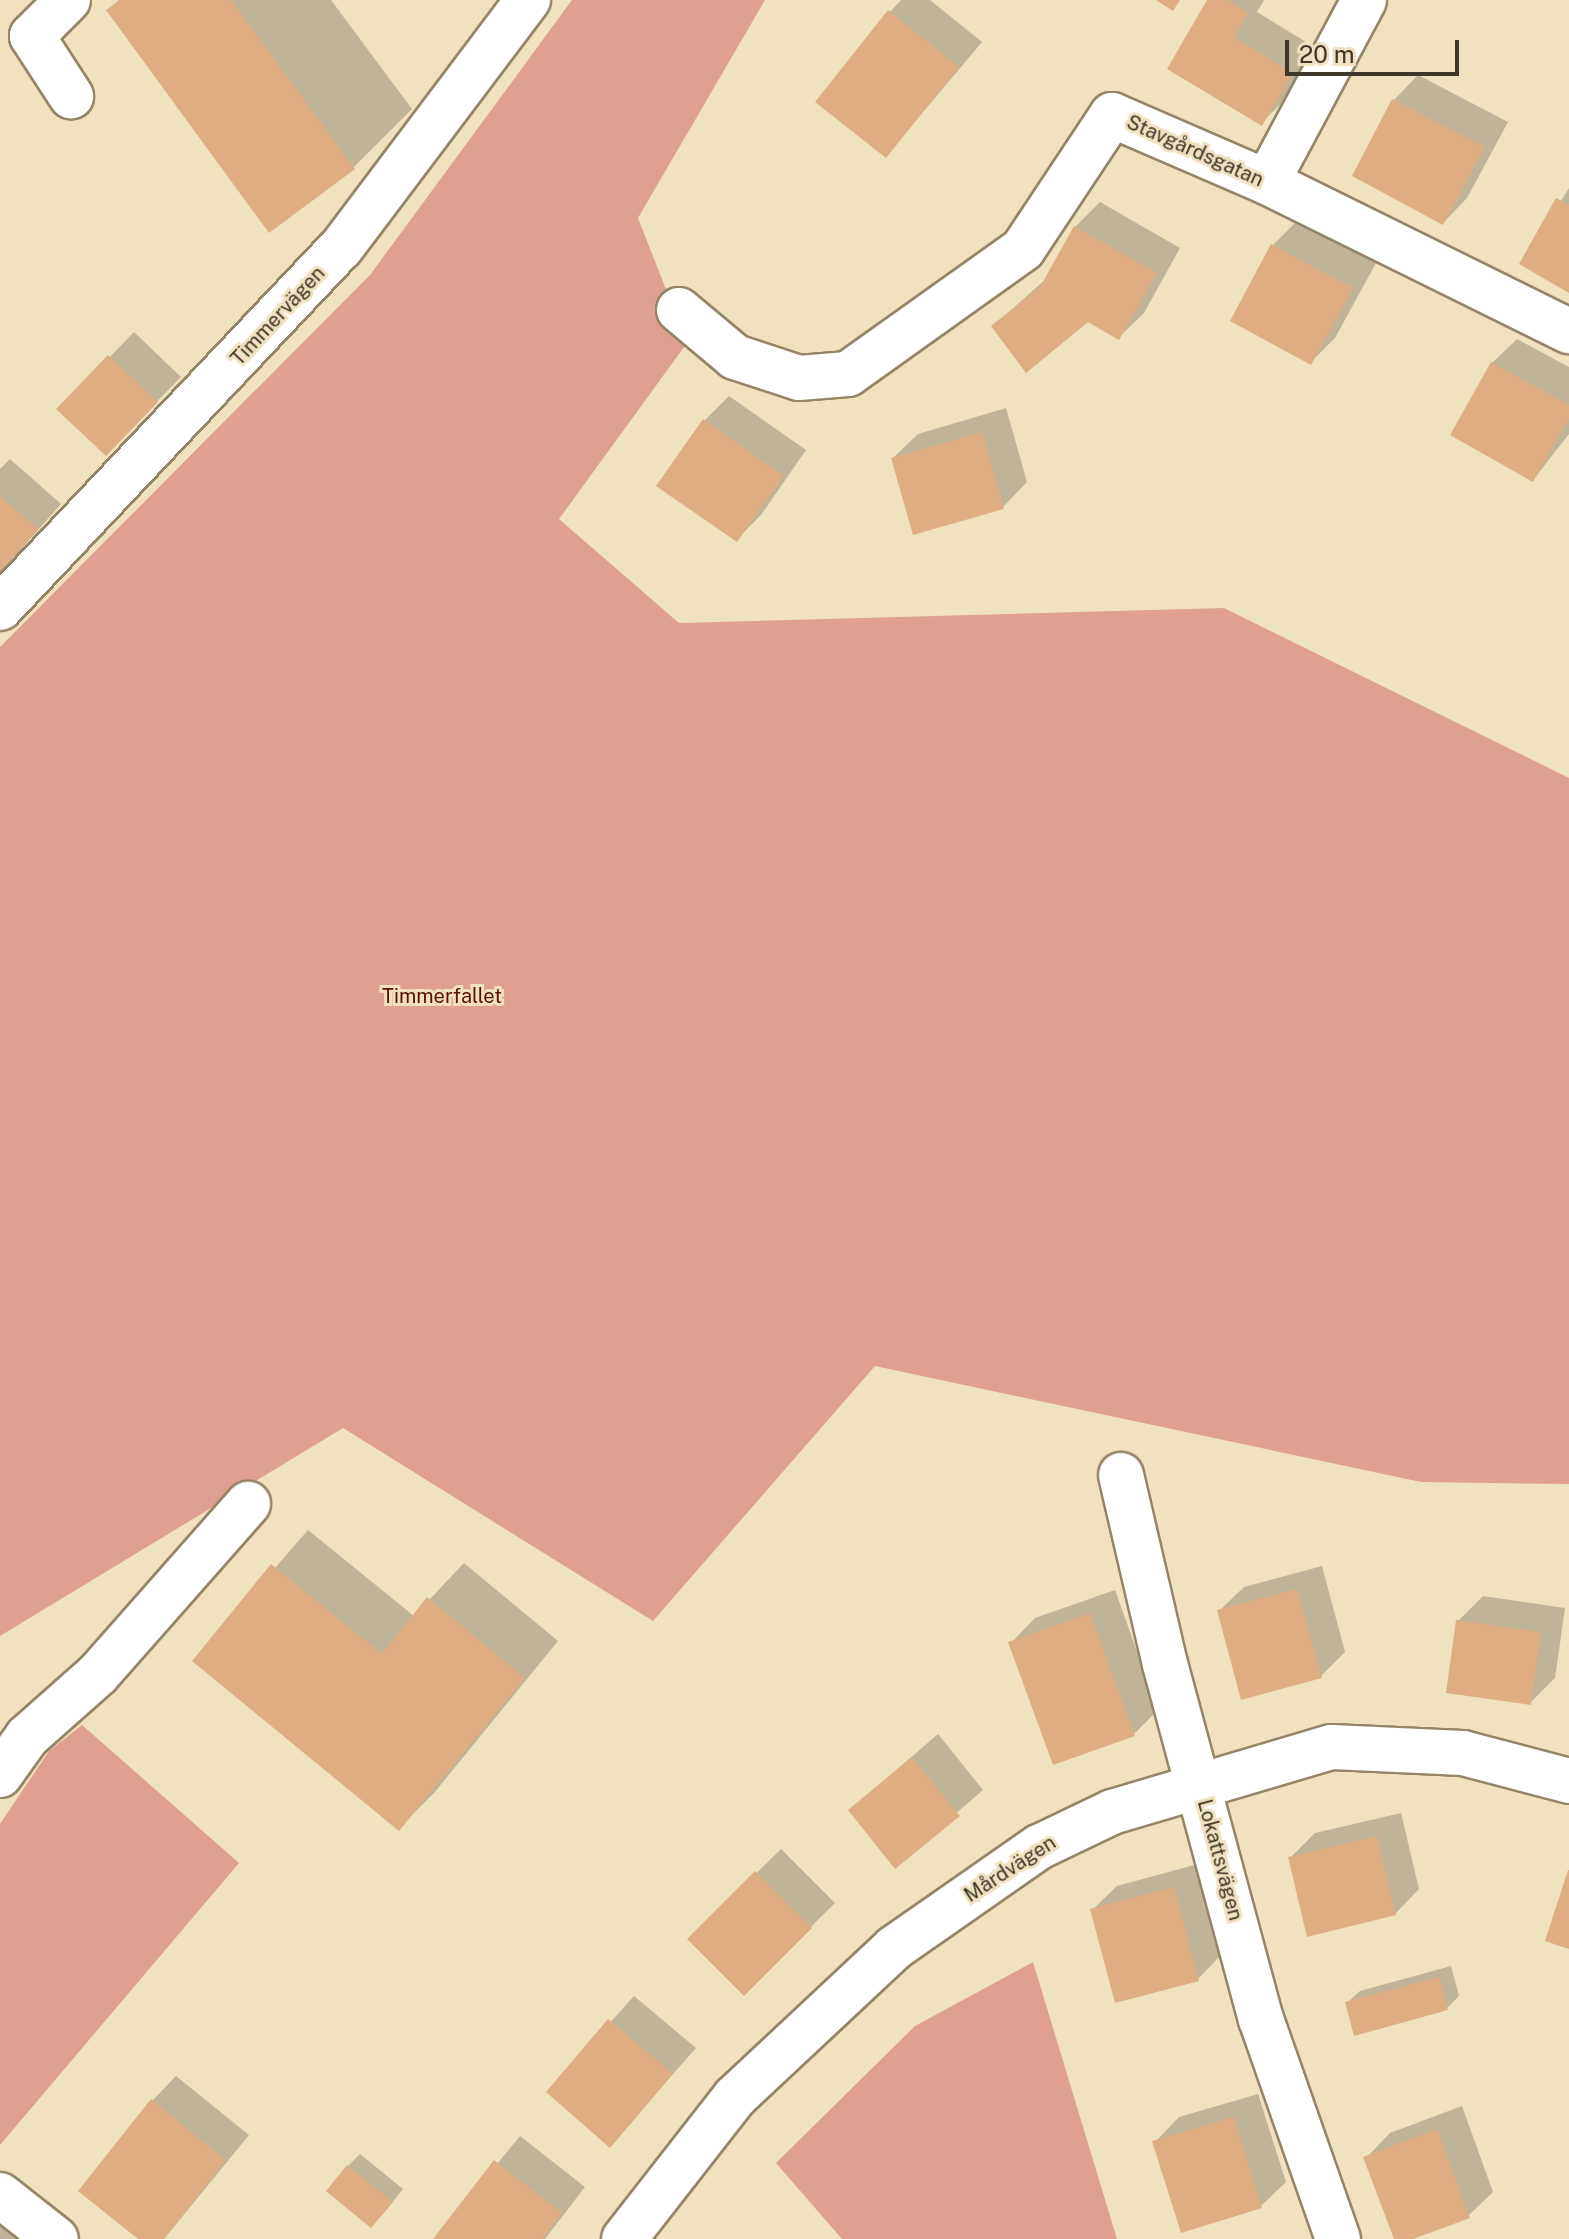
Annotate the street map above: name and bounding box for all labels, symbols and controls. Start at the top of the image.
scale bar [1289,24,1463,74]
text: 20 m [1299,40,1355,68]
street label: Stavgårdsgatan [1123,110,1267,192]
street label: Timmervägen [226,261,330,371]
park label: Timmerfallet [382,984,502,1008]
street label: Lokattsvägen [1192,1797,1248,1923]
street label: Mårdvägen [960,1831,1060,1907]

